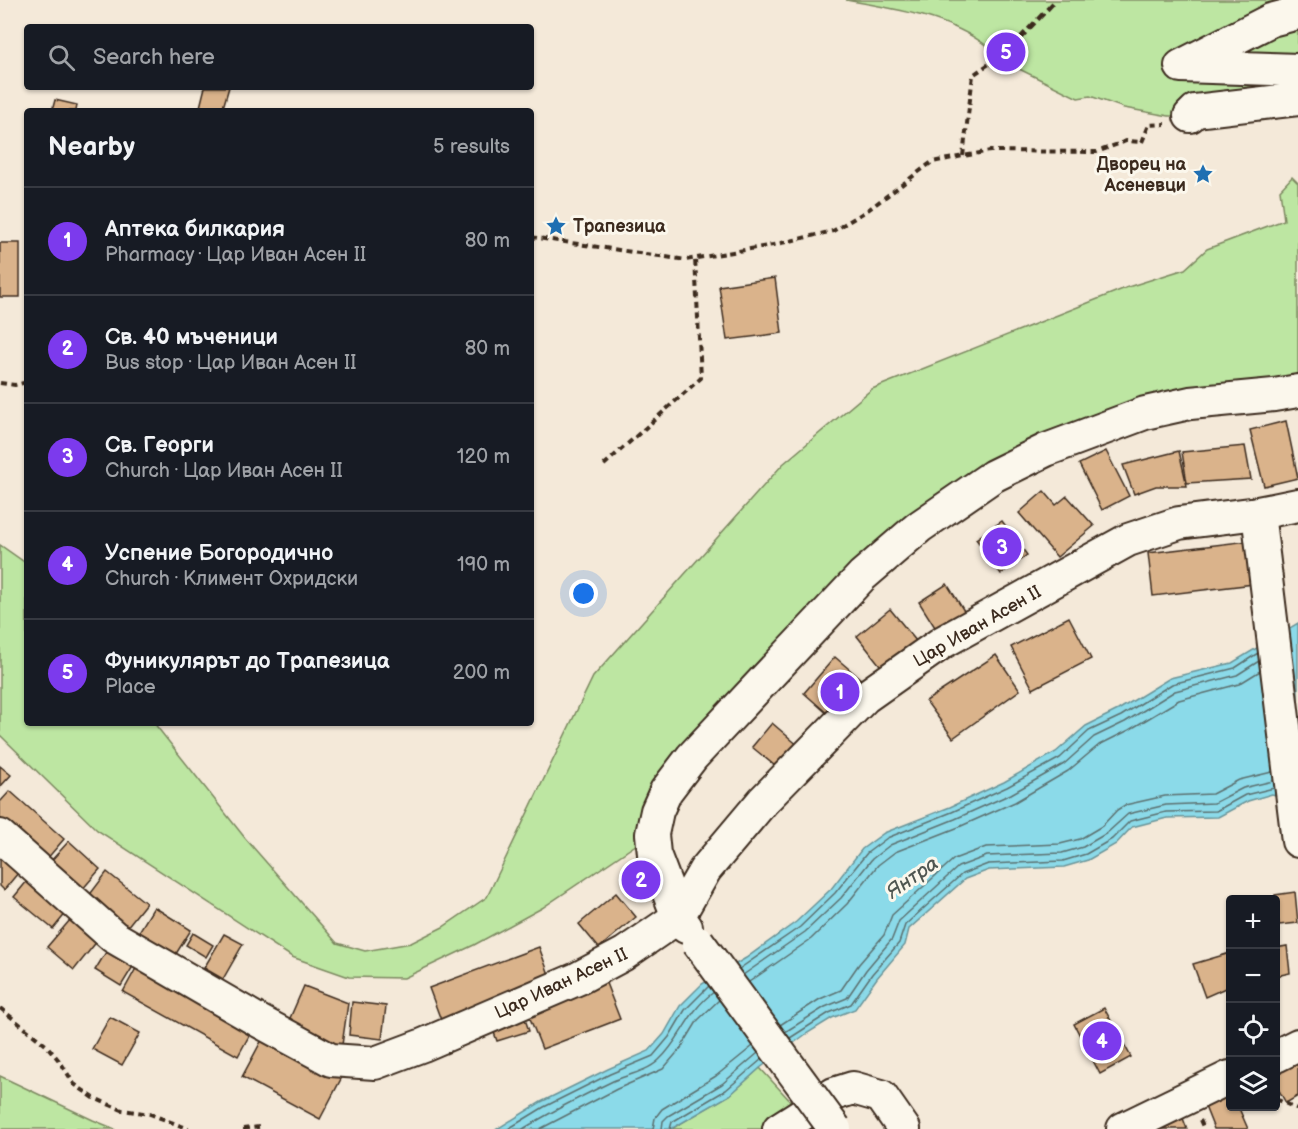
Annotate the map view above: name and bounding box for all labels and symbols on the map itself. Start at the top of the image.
pin: 5 [986,29,1026,74]
place label: Дворец на Асеневци [1096,154,1187,196]
place icon: Дворец на Асеневци [1191,162,1215,186]
place icon: Трапезица [544,214,568,238]
place label: Трапезица [573,216,666,237]
pin: 3 [982,524,1022,570]
your location [569,579,598,608]
street label: Цар Иван Асен II [910,581,1045,671]
pin: 1 [820,670,860,714]
water label: Янтра [881,851,943,905]
pin: 2 [622,858,660,902]
street label: Цар Иван Асен II [492,944,631,1023]
pin: 4 [1082,1018,1122,1064]

